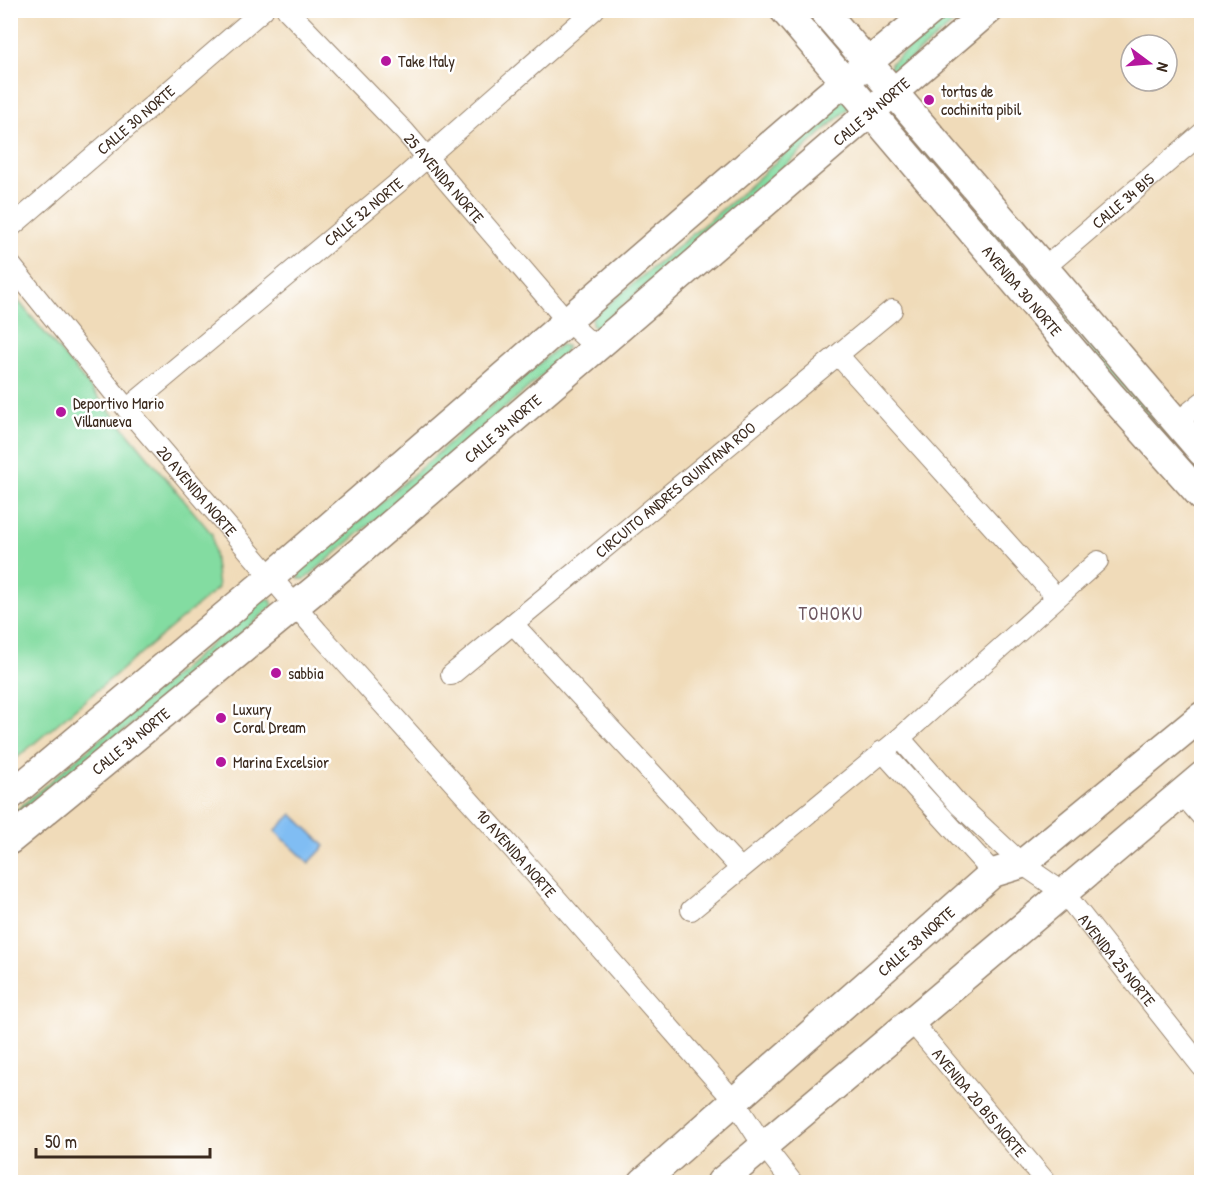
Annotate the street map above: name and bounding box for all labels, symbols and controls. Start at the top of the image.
north arrow [1119,33,1179,93]
place label: Take Italy [398,50,455,72]
marker: Take Italy [379,54,393,68]
text: N [1152,60,1175,75]
street label: CALLE 34 NORTE [828,72,914,151]
street label: CALLE 30 NORTE [92,80,180,159]
place label: tortas de cochinita pibil [941,80,1022,120]
marker: tortas de cochinita pibil [922,93,936,107]
street label: 25 AVENIDA NORTE [399,128,489,228]
street label: CALLE 34 BIS [1087,167,1159,234]
street label: CALLE 32 NORTE [319,172,408,251]
street label: AVENIDA 30 NORTE [977,241,1067,341]
street label: CALLE 34 NORTE [459,389,546,468]
place label: Deportivo Mario Villanueva [73,392,165,432]
marker: Deportivo Mario Villanueva [54,405,68,419]
street label: CIRCUITO ANDRES QUINTANA ROO [590,416,760,563]
street label: 20 AVENIDA NORTE [152,441,242,541]
district label: TOHOKU [798,601,864,626]
place label: sabbia [288,662,323,684]
marker: sabbia [269,666,283,680]
place label: Luxury Coral Dream [233,698,306,738]
street label: CALLE 34 NORTE [87,702,174,780]
marker: Luxury Coral Dream [214,711,228,725]
place label: Marina Excelsior [233,751,329,773]
marker: Marina Excelsior [214,755,228,769]
street label: 10 AVENIDA NORTE [471,804,561,902]
street label: CALLE 38 NORTE [872,901,959,981]
street label: AVENIDA 25 NORTE [1073,909,1161,1011]
street label: AVENIDA 20 BIS NORTE [927,1043,1031,1162]
scale bar [36,1121,210,1159]
text: 50 m [45,1129,77,1154]

